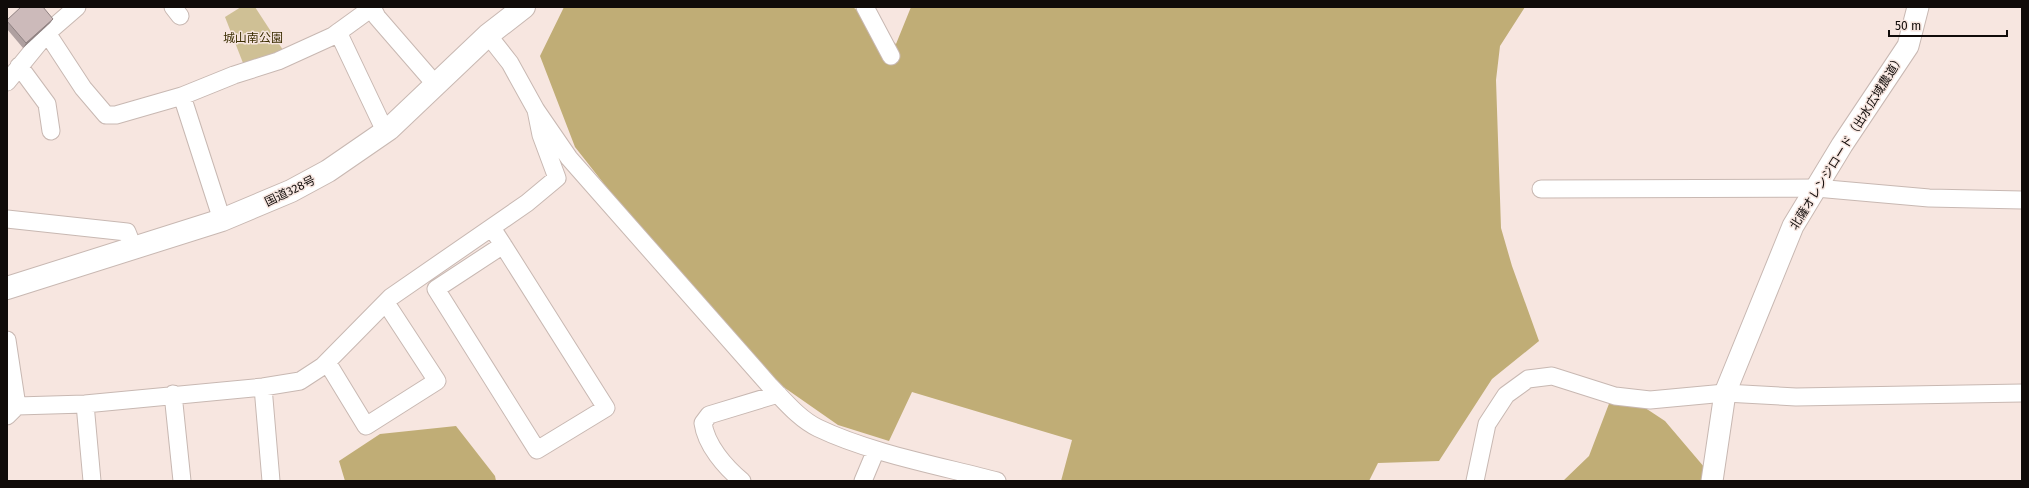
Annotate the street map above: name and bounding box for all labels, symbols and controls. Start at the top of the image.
scale bar [1889,12,2007,38]
text: 50 m [1895,19,1921,33]
park label: 城山南公園 [223,31,283,45]
street label: 北薩オレンジロード（出水広域農道） [1787,52,1907,232]
street label: 国道328号 [262,173,318,209]

